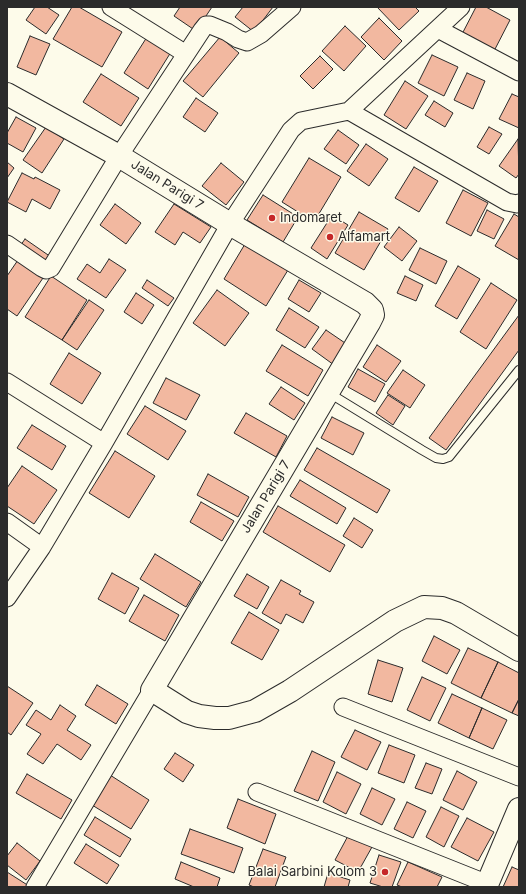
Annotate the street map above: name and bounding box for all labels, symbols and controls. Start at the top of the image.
street label: Jalan Parigi 7 [128,157,206,213]
place label: Indomaret [280,210,342,226]
marker: Indomaret [267,213,277,223]
place label: Alfamart [338,229,390,245]
marker: Alfamart [325,232,335,242]
street label: Jalan Parigi 7 [238,458,294,536]
place label: Balai Sarbini Kolom 3 [248,864,377,880]
marker: Balai Sarbini Kolom 3 [380,867,390,877]

